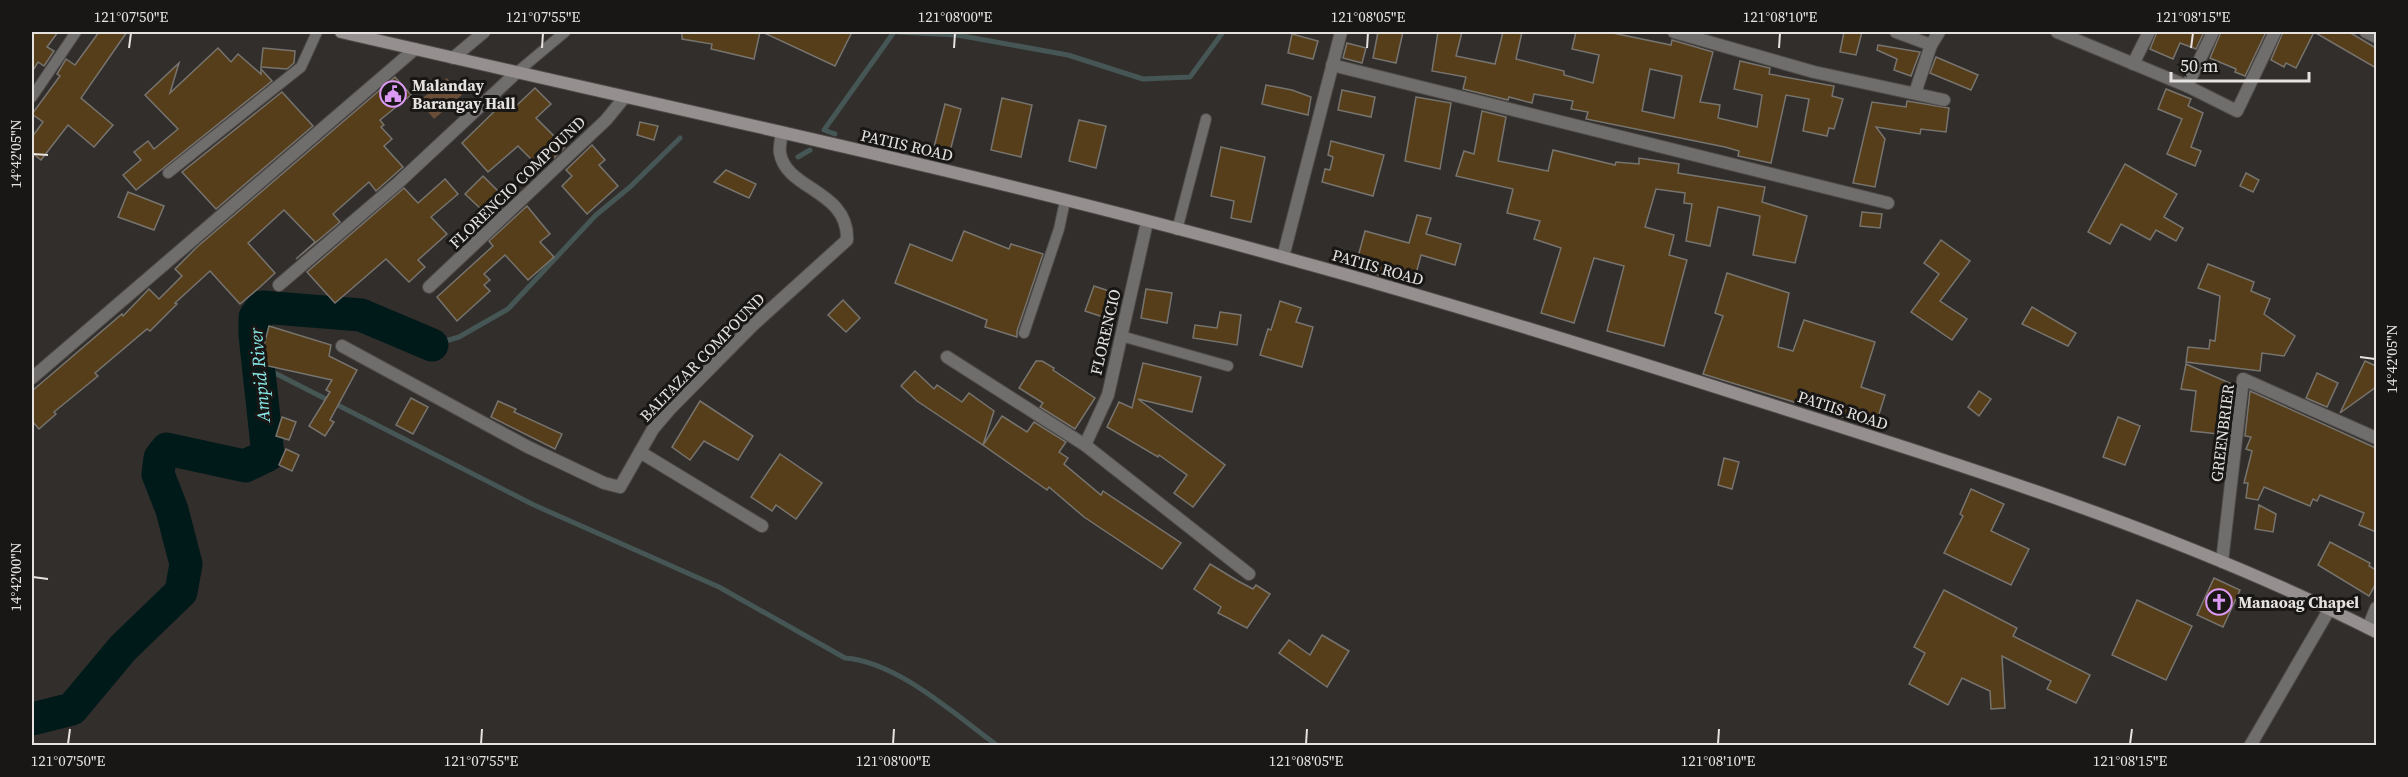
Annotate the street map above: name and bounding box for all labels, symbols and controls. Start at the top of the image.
text: 121°07'50"E [94,6,168,27]
text: 121°07'55"E [506,6,580,27]
text: 121°08'00"E [918,6,992,27]
text: 121°08'05"E [1331,6,1405,27]
text: 121°08'10"E [1743,6,1817,27]
text: 121°08'15"E [2156,6,2230,27]
scale bar [2171,45,2309,83]
text: 50 m [2180,53,2218,78]
place label: Malanday Barangay Hall [412,74,516,114]
public building icon: Malanday Barangay Hall [378,79,408,109]
street label: FLORENCIO COMPOUND [444,111,590,253]
text: 14°42'05"N [5,119,26,189]
street label: PATIIS ROAD [859,124,955,166]
street label: PATIIS ROAD [1330,243,1426,291]
street label: FLORENCIO [1084,287,1126,377]
street label: BALTAZAR COMPOUND [635,288,769,426]
text: 14°42'05"N [2381,324,2402,394]
water label: Ampid River [243,326,276,424]
street label: GREENBRIER [2205,382,2239,483]
street label: PATIIS ROAD [1795,385,1891,435]
text: 14°42'00"N [5,542,26,612]
church icon: Manaoag Chapel [2204,587,2234,617]
place label: Manaoag Chapel [2238,591,2359,613]
text: 121°07'50"E [31,750,105,771]
text: 121°07'55"E [444,750,518,771]
text: 121°08'00"E [856,750,930,771]
text: 121°08'05"E [1269,750,1343,771]
text: 121°08'10"E [1681,750,1755,771]
text: 121°08'15"E [2093,750,2167,771]

